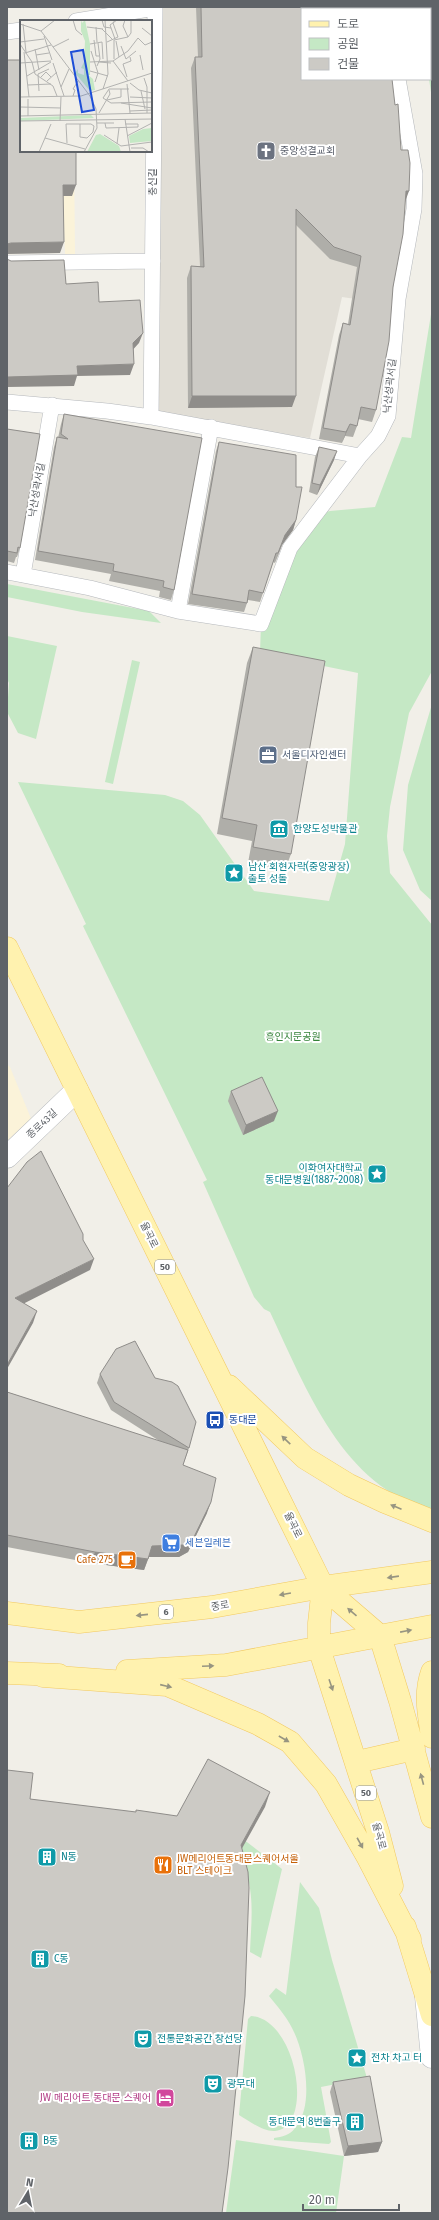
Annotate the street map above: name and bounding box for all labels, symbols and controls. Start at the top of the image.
legend [301,8,431,80]
text: 도로 [337,17,359,31]
inset map [20,20,152,152]
text: 공원 [337,37,359,51]
text: 건물 [337,57,359,71]
church icon: 중앙성결교회 [255,140,277,162]
place label: 중앙성결교회 [280,145,335,157]
street label: 충신길 [147,168,159,196]
street label: 낙산성곽서길 [381,358,399,414]
street label: 낙산성곽서길 [26,462,48,518]
office icon: 서울디자인센터 [257,744,279,766]
place label: 서울디자인센터 [282,749,346,761]
museum icon: 한양도성박물관 [268,818,290,840]
place label: 한양도성박물관 [293,823,358,835]
place label: 남산 회현자락(중앙광장) 출토 성돌 [248,860,349,885]
place icon: 남산 회현자락(중앙광장) 출토 성돌 [223,862,245,884]
park label: 흥인지문공원 [265,1031,321,1043]
street label: 종로43길 [24,1107,60,1141]
place label: 이화여자대학교 동대문병원(1887~2008) [265,1162,363,1186]
place icon: 이화여자대학교 동대문병원(1887~2008) [366,1163,388,1185]
street label: 율곡로 [138,1220,160,1250]
road number: 50 [155,1260,175,1274]
bus stop icon: 동대문 [204,1409,226,1431]
place label: 동대문 [229,1414,257,1426]
one-way arrow [281,1435,291,1444]
one-way arrow [390,1504,401,1510]
street label: 율곡로 [282,1510,304,1540]
supermarket icon: 세븐일레븐 [160,1532,182,1554]
place label: 세븐일레븐 [185,1537,231,1549]
cafe icon: Cafe 275 [116,1549,138,1571]
place label: Cafe 275 [77,1554,113,1566]
one-way arrow [387,1574,399,1580]
one-way arrow [279,1591,291,1597]
street label: 종로 [210,1599,230,1613]
road number: 6 [159,1605,173,1619]
one-way arrow [346,1607,357,1616]
one-way arrow [136,1611,148,1618]
one-way arrow [400,1628,412,1634]
one-way arrow [202,1662,214,1669]
one-way arrow [329,1679,335,1691]
one-way arrow [160,1683,172,1689]
one-way arrow [278,1736,290,1743]
one-way arrow [419,1773,425,1785]
road number: 50 [356,1786,376,1800]
street label: 율곡로 [370,1821,388,1851]
one-way arrow [356,1838,363,1849]
building icon: N동 [36,1846,58,1868]
place label: N동 [61,1851,77,1863]
place label: JW메리어트동대문스퀘어서울 BLT 스테이크 [177,1853,299,1877]
restaurant icon: JW메리어트동대문스퀘어서울 BLT 스테이크 [152,1854,174,1876]
building icon: C동 [29,1948,51,1970]
place label: C동 [54,1953,69,1965]
theatre icon: 전통문화공간 창선당 [132,2028,154,2050]
place label: 전통문화공간 창선당 [157,2033,242,2045]
place icon: 전차 차고 터 [346,2047,368,2069]
place label: 전차 차고 터 [371,2052,422,2064]
theatre icon: 광무대 [202,2073,224,2095]
place label: 광무대 [227,2078,255,2090]
hotel icon: JW 메리어트 동대문 스퀘어 [154,2087,176,2109]
place label: JW 메리어트 동대문 스퀘어 [40,2092,151,2104]
building icon: 동대문역 8번출구 [344,2111,366,2133]
place label: 동대문역 8번출구 [268,2116,341,2128]
building icon: B동 [18,2130,40,2152]
place label: B동 [43,2135,58,2147]
north arrow [8,2172,48,2212]
text: N [25,2176,34,2190]
scale bar [303,2186,399,2212]
text: 20 m [309,2193,335,2207]

